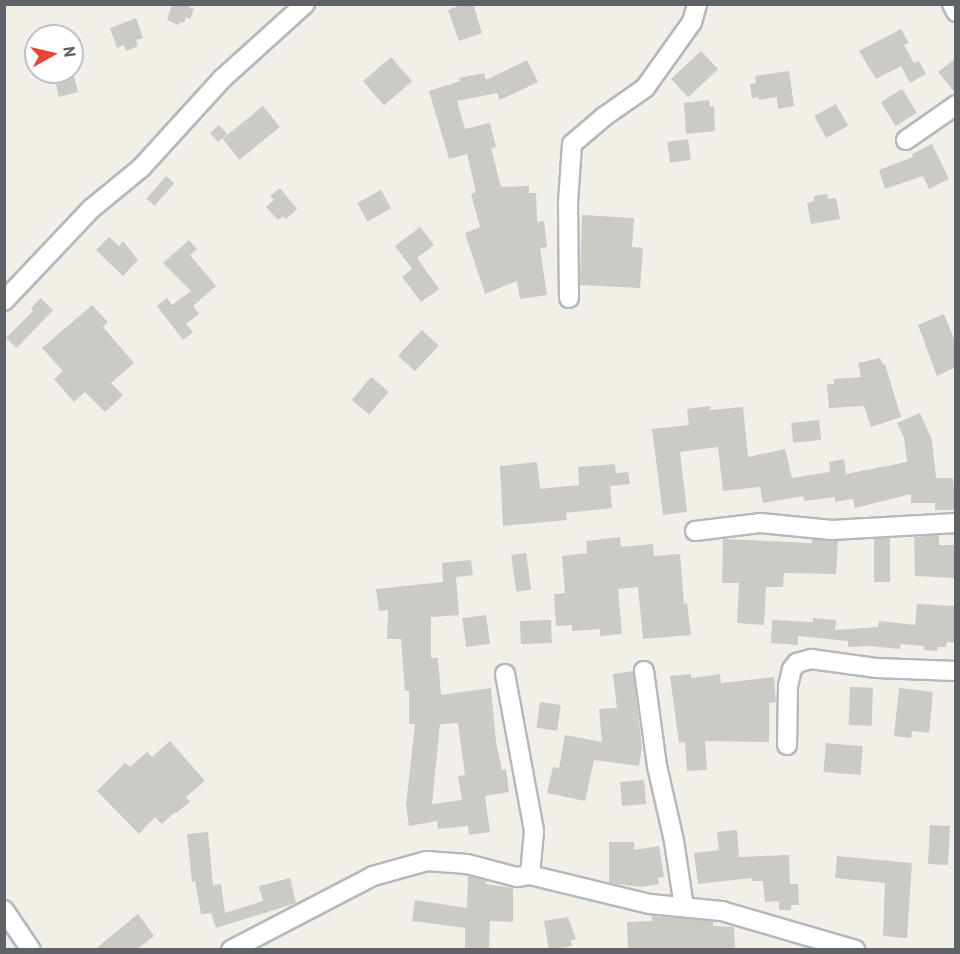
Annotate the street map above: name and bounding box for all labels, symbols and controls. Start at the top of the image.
north arrow [24,24,84,84]
text: N [60,45,80,58]

